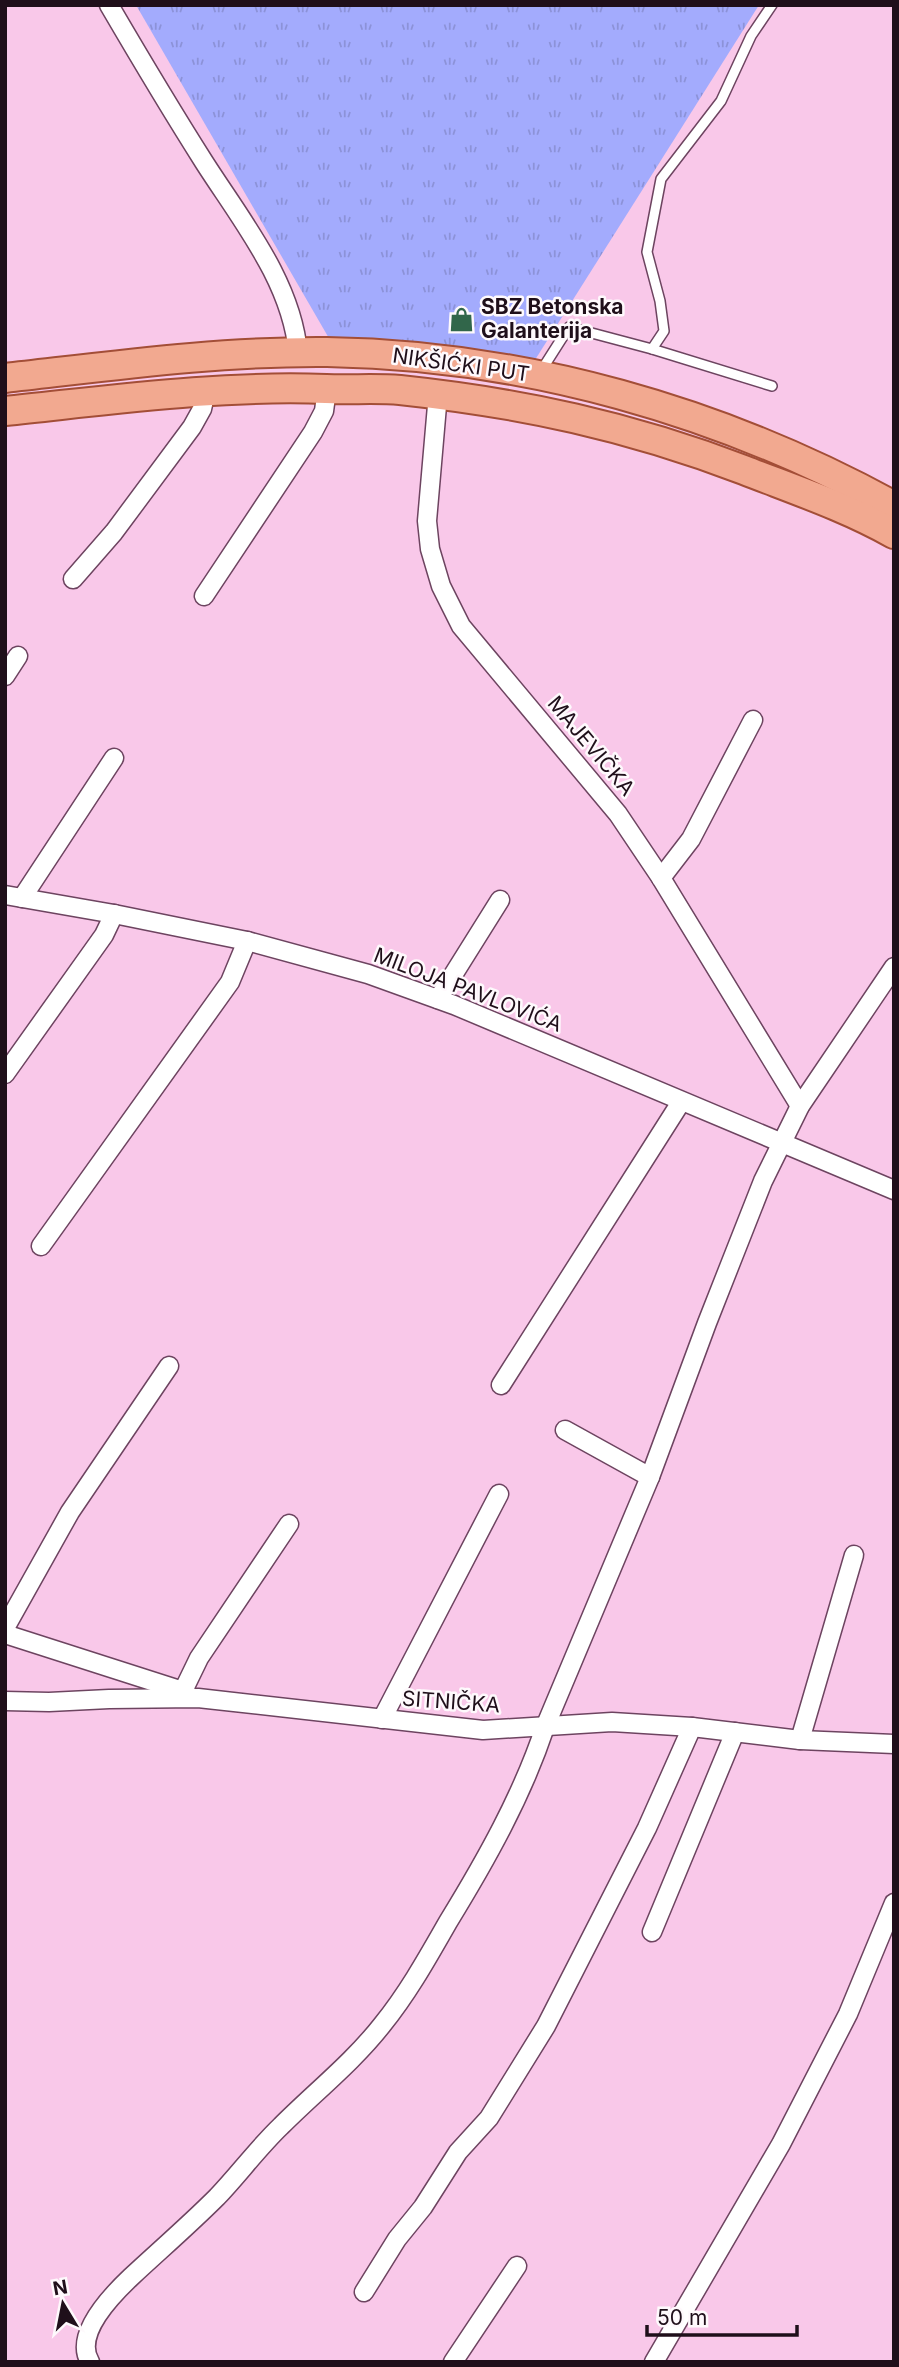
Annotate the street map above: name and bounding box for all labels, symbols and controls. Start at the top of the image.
place label: SBZ Betonska Galanterija [481,294,624,343]
shop icon: SBZ Betonska Galanterija [447,305,475,333]
street label: NIKŠIĆKI PUT [391,342,531,386]
street label: MAJEVIČKA [543,691,640,800]
street label: MILOJA PAVLOVIĆA [371,941,566,1037]
street label: SITNIČKA [401,1686,501,1717]
north arrow [28,2269,98,2339]
text: N [51,2275,69,2300]
scale bar [647,2294,797,2338]
text: 50 m [657,2305,707,2330]

